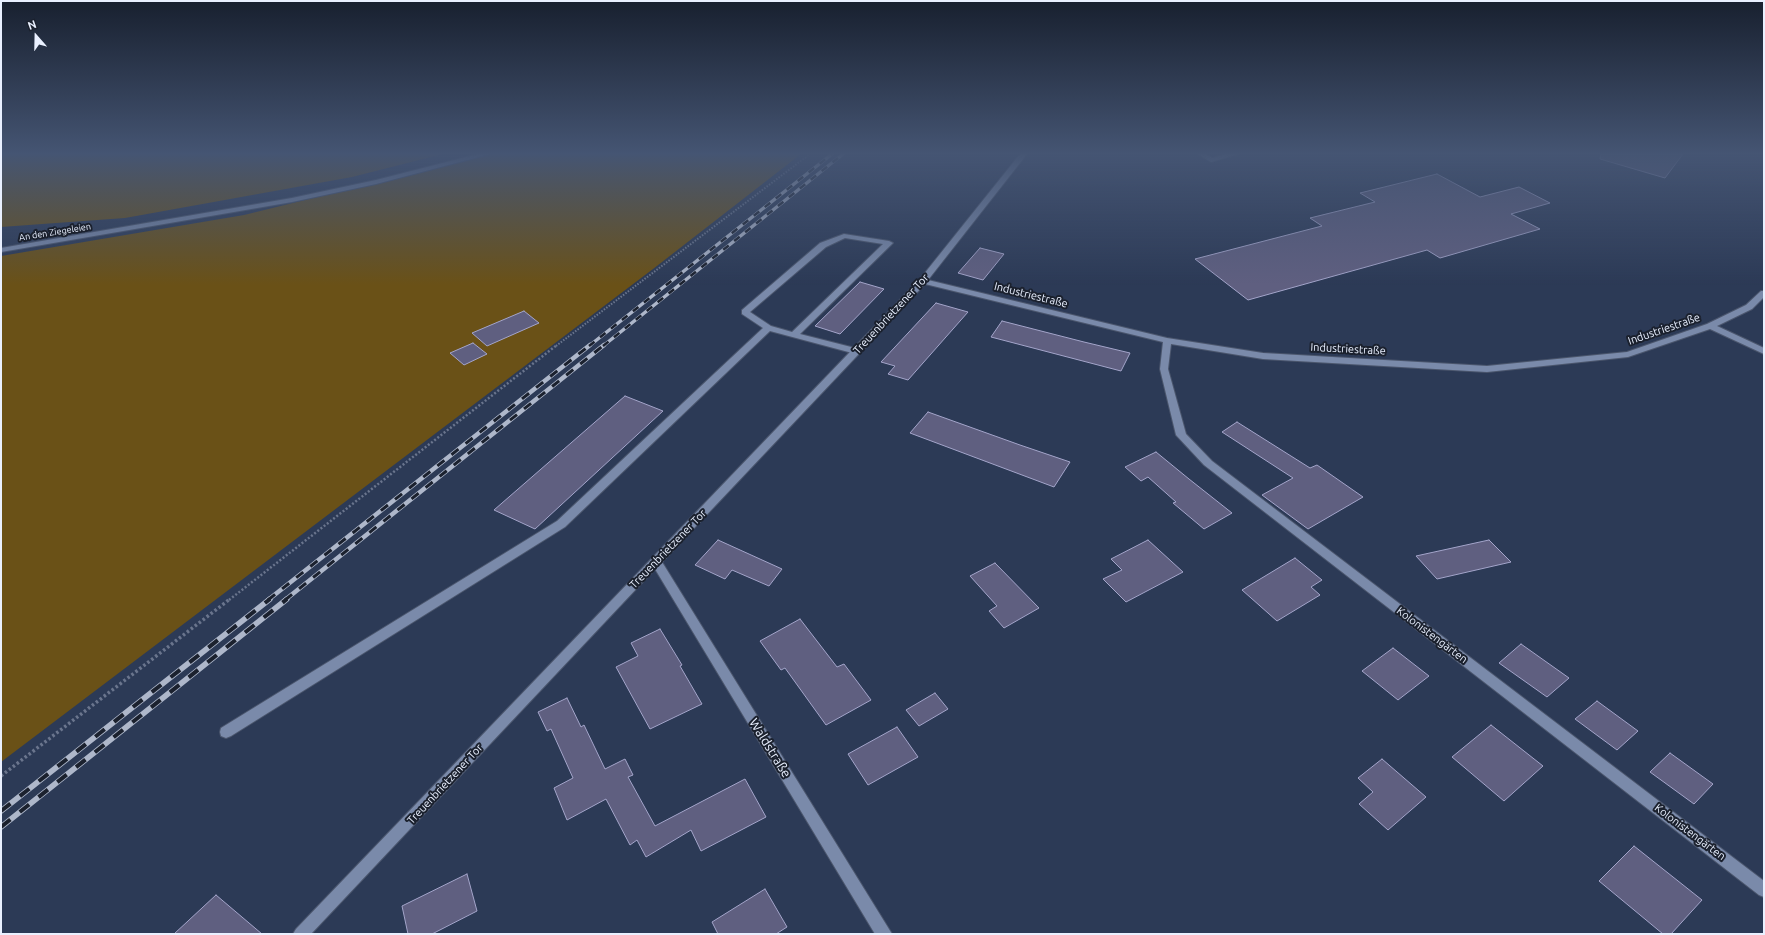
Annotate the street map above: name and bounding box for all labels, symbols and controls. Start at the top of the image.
north arrow [16,16,56,56]
text: N [26,18,38,32]
street label: An den Ziegeleien [18,221,92,243]
street label: Treuenbrietzener Tor [851,271,931,357]
street label: Industriestraße [993,279,1069,311]
street label: Industriestraße [1626,310,1702,348]
street label: Industriestraße [1310,340,1386,358]
street label: Treuenbrietzener Tor [627,507,709,591]
street label: Kolonistengärten [1394,604,1470,666]
street label: Waldstraße [746,716,794,780]
street label: Treuenbrietzener Tor [405,741,485,827]
street label: Kolonistengärten [1652,801,1728,863]

